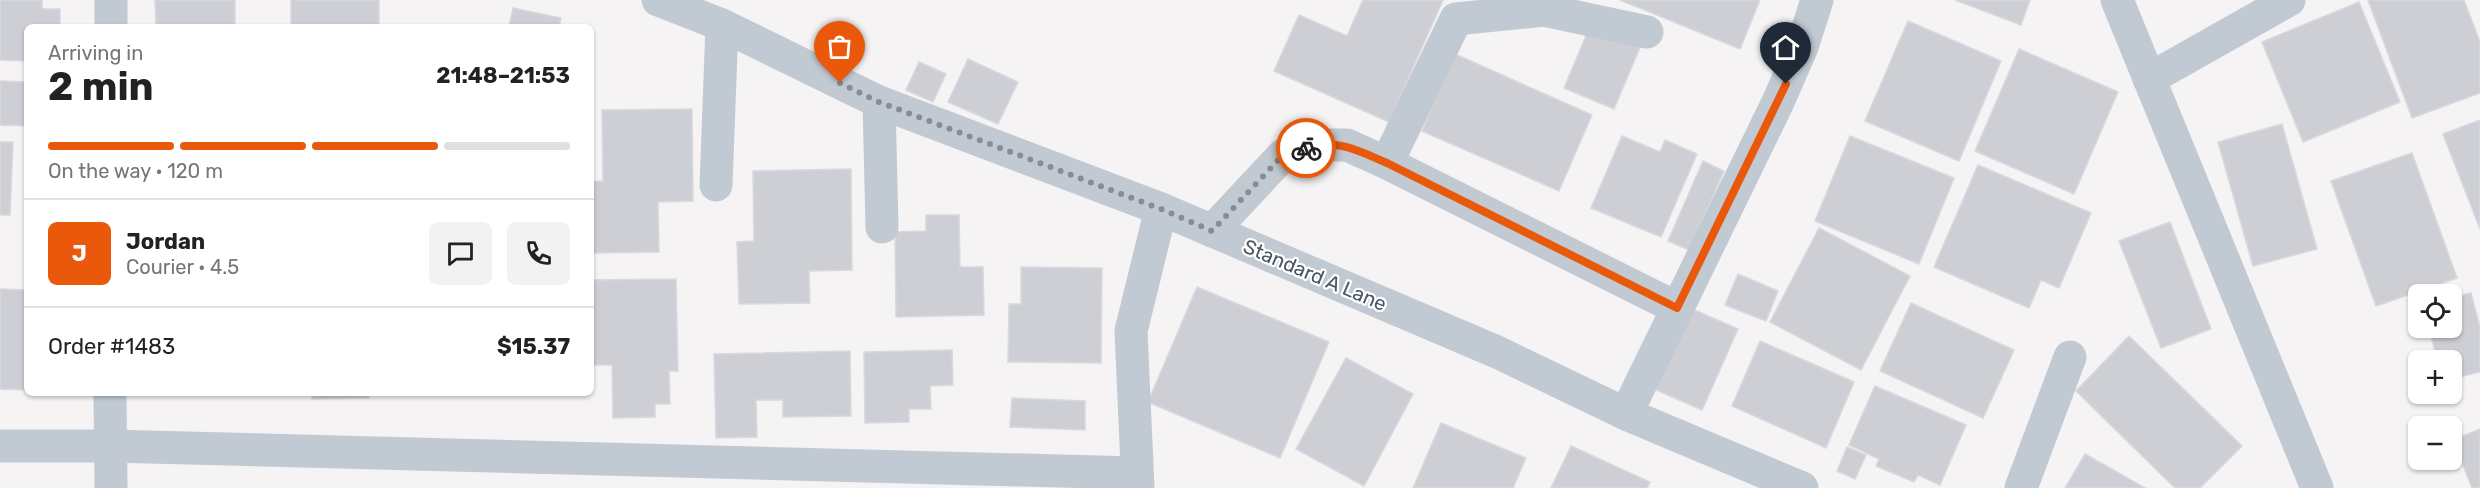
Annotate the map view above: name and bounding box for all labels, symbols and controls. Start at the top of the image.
pin [814,21,865,83]
pin [1760,22,1811,84]
icon: bag [823,30,856,63]
icon: home [1769,31,1802,64]
text: Arriving in [48,41,143,65]
text: 21:48–21:53 [436,62,570,89]
text: 2 min [48,64,154,110]
courier [1276,118,1336,178]
icon: bike [1290,132,1323,165]
text: On the way · 120 m [48,159,223,183]
button: chat [429,222,492,285]
button: phone [507,222,570,285]
text: Jordan [126,228,205,255]
street label: Standard A Lane [1240,234,1390,316]
text: J [72,240,87,267]
text: Courier · 4.5 [126,255,239,279]
map controls [2408,284,2462,470]
button: locate [2408,284,2462,338]
text: Order #1483 [48,333,175,360]
text: $15.37 [497,333,570,360]
button: + [2408,350,2462,404]
button: − [2408,416,2462,470]

